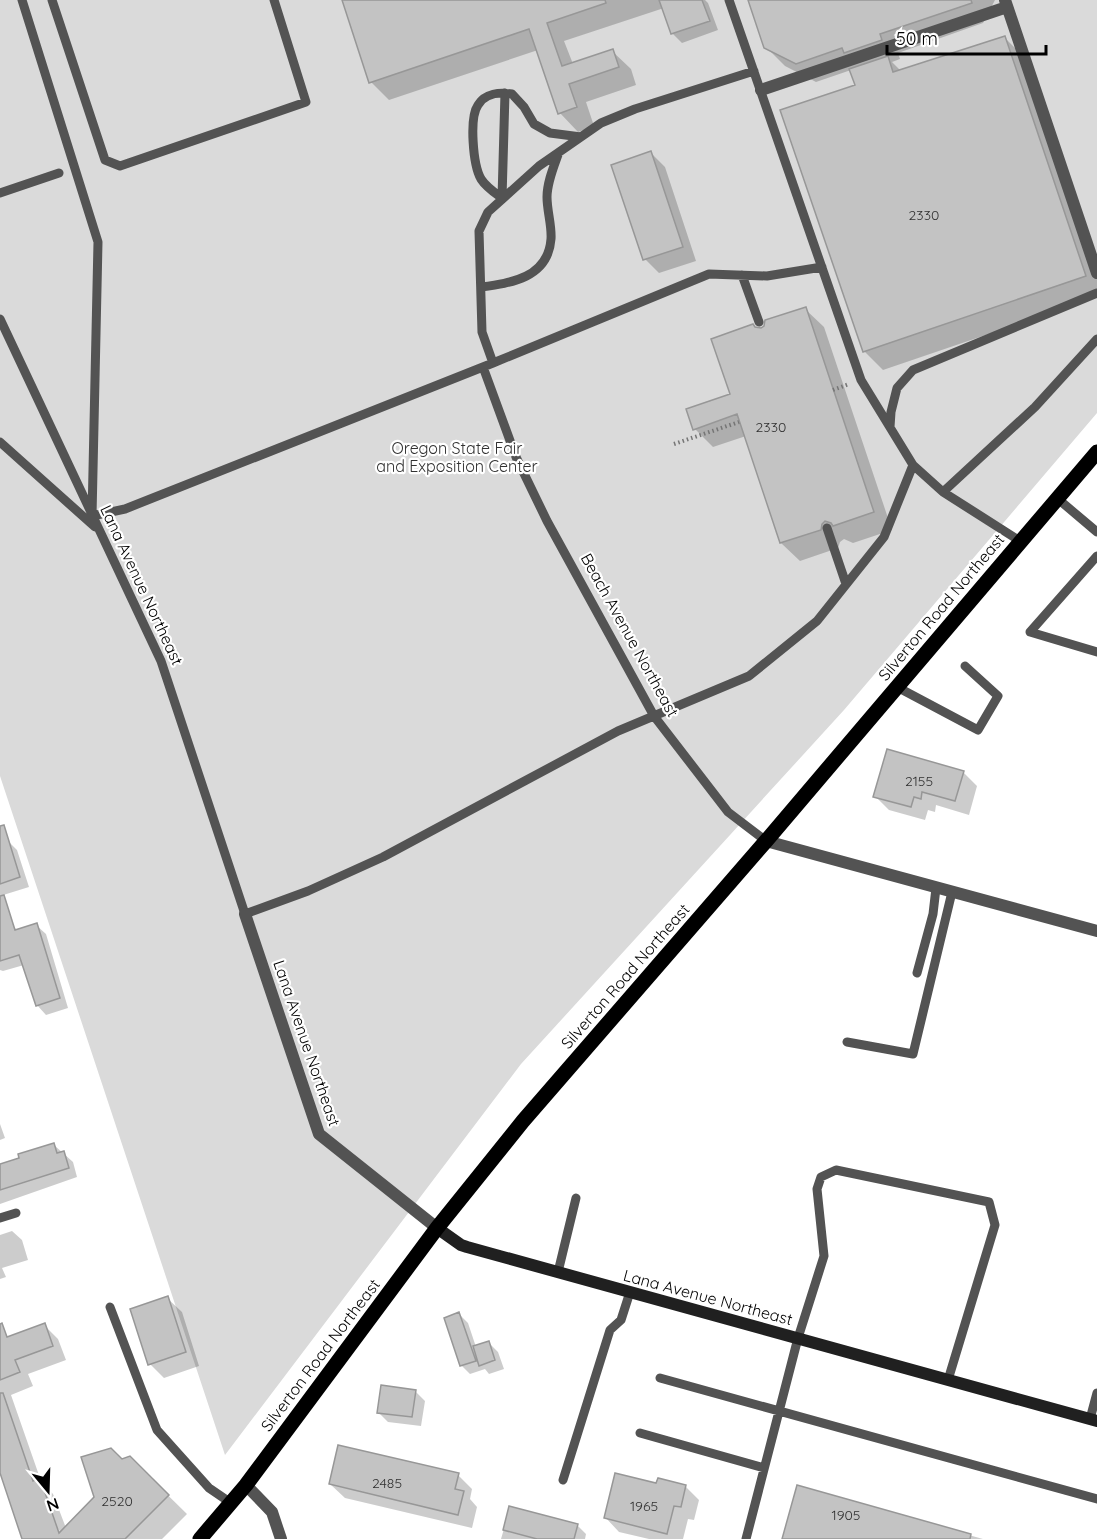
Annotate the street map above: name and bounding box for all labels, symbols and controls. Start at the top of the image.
scale bar [887,18,1046,56]
text: 50 m [896,27,938,50]
house number: 2330 [909,206,939,224]
house number: 2330 [756,418,786,436]
park label: Oregon State Fair and Exposition Center [376,438,538,476]
street label: Lana Avenue Northeast [96,502,188,668]
street label: Silverton Road Northeast [874,529,1008,685]
street label: Beach Avenue Northeast [577,550,683,720]
house number: 2155 [905,772,933,790]
street label: Silverton Road Northeast [557,899,693,1053]
street label: Lana Avenue Northeast [269,957,345,1129]
street label: Lana Avenue Northeast [621,1265,795,1329]
street label: Silverton Road Northeast [256,1275,384,1435]
north arrow [18,1461,78,1521]
house number: 2485 [372,1474,402,1492]
house number: 2520 [101,1492,133,1510]
text: N [44,1494,62,1517]
house number: 1965 [630,1497,658,1515]
house number: 1905 [832,1506,860,1524]

